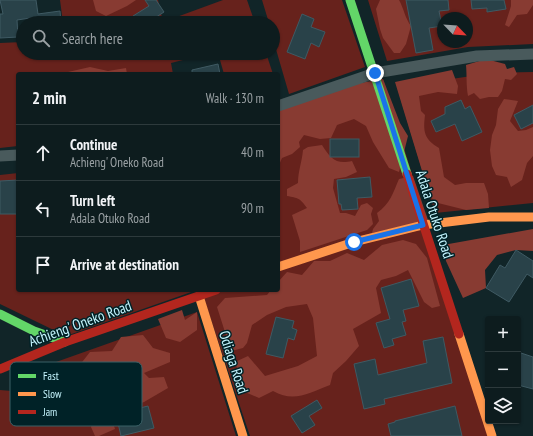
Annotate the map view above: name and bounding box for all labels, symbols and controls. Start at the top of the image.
north arrow [437,12,473,48]
search box [16,16,280,60]
icon: search [30,27,52,49]
text: Search here [62,29,123,48]
route end [366,64,384,82]
text: 2 min [32,87,66,109]
text: Walk · 130 m [206,90,264,107]
text: Continue [70,135,117,154]
icon: ahead [32,142,54,164]
text: 40 m [241,144,264,161]
text: Achieng' Oneko Road [70,154,164,171]
street label: Adala Otuko Road [412,167,458,261]
text: Turn left [70,191,115,210]
icon: left [32,198,54,220]
text: 90 m [241,200,264,217]
text: Adala Otuko Road [70,210,150,227]
route start [345,233,363,251]
icon: arrive [32,254,54,276]
text: Arrive at destination [70,255,179,274]
street label: Achieng' Oneko Road [26,296,134,350]
map controls [485,316,521,424]
button: + [485,316,521,352]
street label: Odiaga Road [215,328,253,396]
button: − [485,352,521,388]
legend [10,362,142,426]
text: Fast [43,369,59,383]
text: Slow [43,387,62,401]
button: layers [485,388,521,424]
text: Jam [42,405,57,419]

